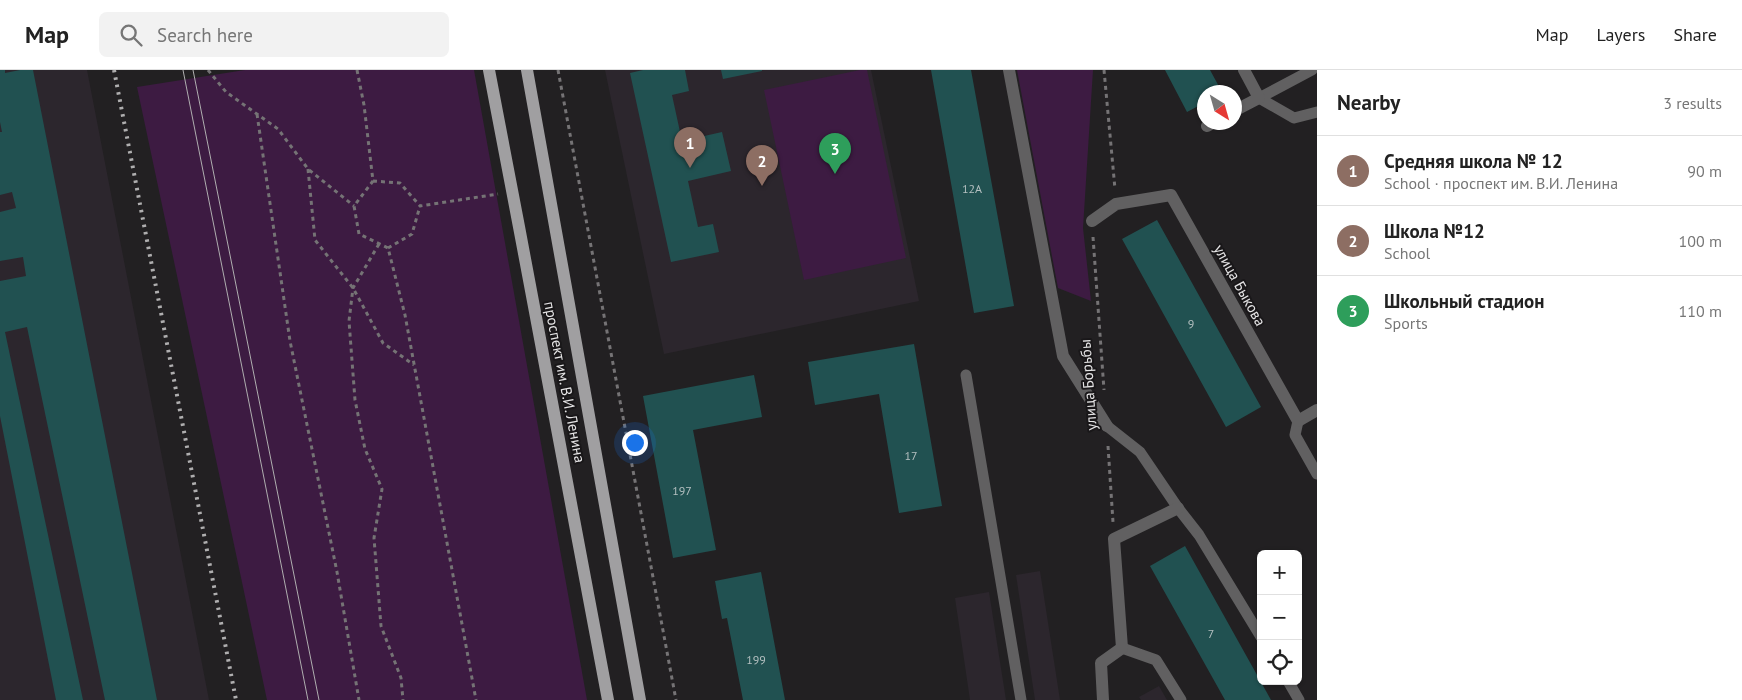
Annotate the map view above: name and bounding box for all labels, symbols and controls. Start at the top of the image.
search box [99,12,449,57]
text: Map [25,19,69,50]
icon: search [117,21,145,49]
text: Search here [157,23,253,47]
text: Map [1536,23,1568,46]
text: Layers [1596,23,1645,46]
text: Share [1673,23,1717,46]
north arrow [1197,85,1242,130]
text: Nearby [1337,89,1400,116]
text: 3 results [1663,93,1722,113]
pin: 1 [674,127,706,168]
pin: 3 [819,133,851,174]
pin: 2 [746,145,778,186]
text: Средняя школа № 12 [1384,149,1563,173]
text: 1 [1348,161,1358,181]
text: 90 m [1687,161,1722,181]
text: School · проспект им. В.И. Ленина [1384,173,1618,193]
house number: 12А [962,181,982,196]
text: Школа №12 [1384,219,1485,243]
text: 2 [1348,231,1358,251]
text: 100 m [1679,231,1722,251]
street label: улица Быкова [1210,241,1270,329]
text: School [1384,243,1430,263]
text: Школьный стадион [1384,289,1544,313]
street label: проспект им. В.И. Ленина [540,300,590,464]
text: 3 [1348,301,1358,321]
text: 110 m [1679,301,1722,321]
text: Sports [1384,313,1428,333]
house number: 9 [1188,316,1194,331]
street label: улица Борьбы [1075,339,1101,431]
your location [622,430,648,456]
house number: 17 [904,448,918,463]
house number: 197 [672,483,692,498]
map controls [1257,550,1302,685]
button: + [1257,550,1302,595]
button: − [1257,595,1302,640]
house number: 7 [1208,626,1214,641]
button: locate [1257,640,1302,685]
house number: 199 [746,652,766,667]

